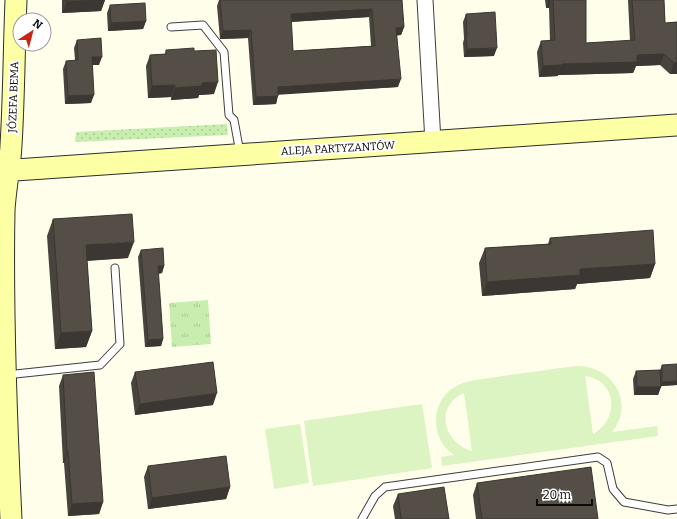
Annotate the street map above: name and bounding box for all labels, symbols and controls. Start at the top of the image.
north arrow [12,12,52,52]
text: N [30,17,45,32]
street label: JÓZEFA BEMA [5,61,21,134]
street label: ALEJA PARTYZANTÓW [281,138,396,158]
scale bar [537,481,592,507]
text: 20 m [543,488,572,502]

